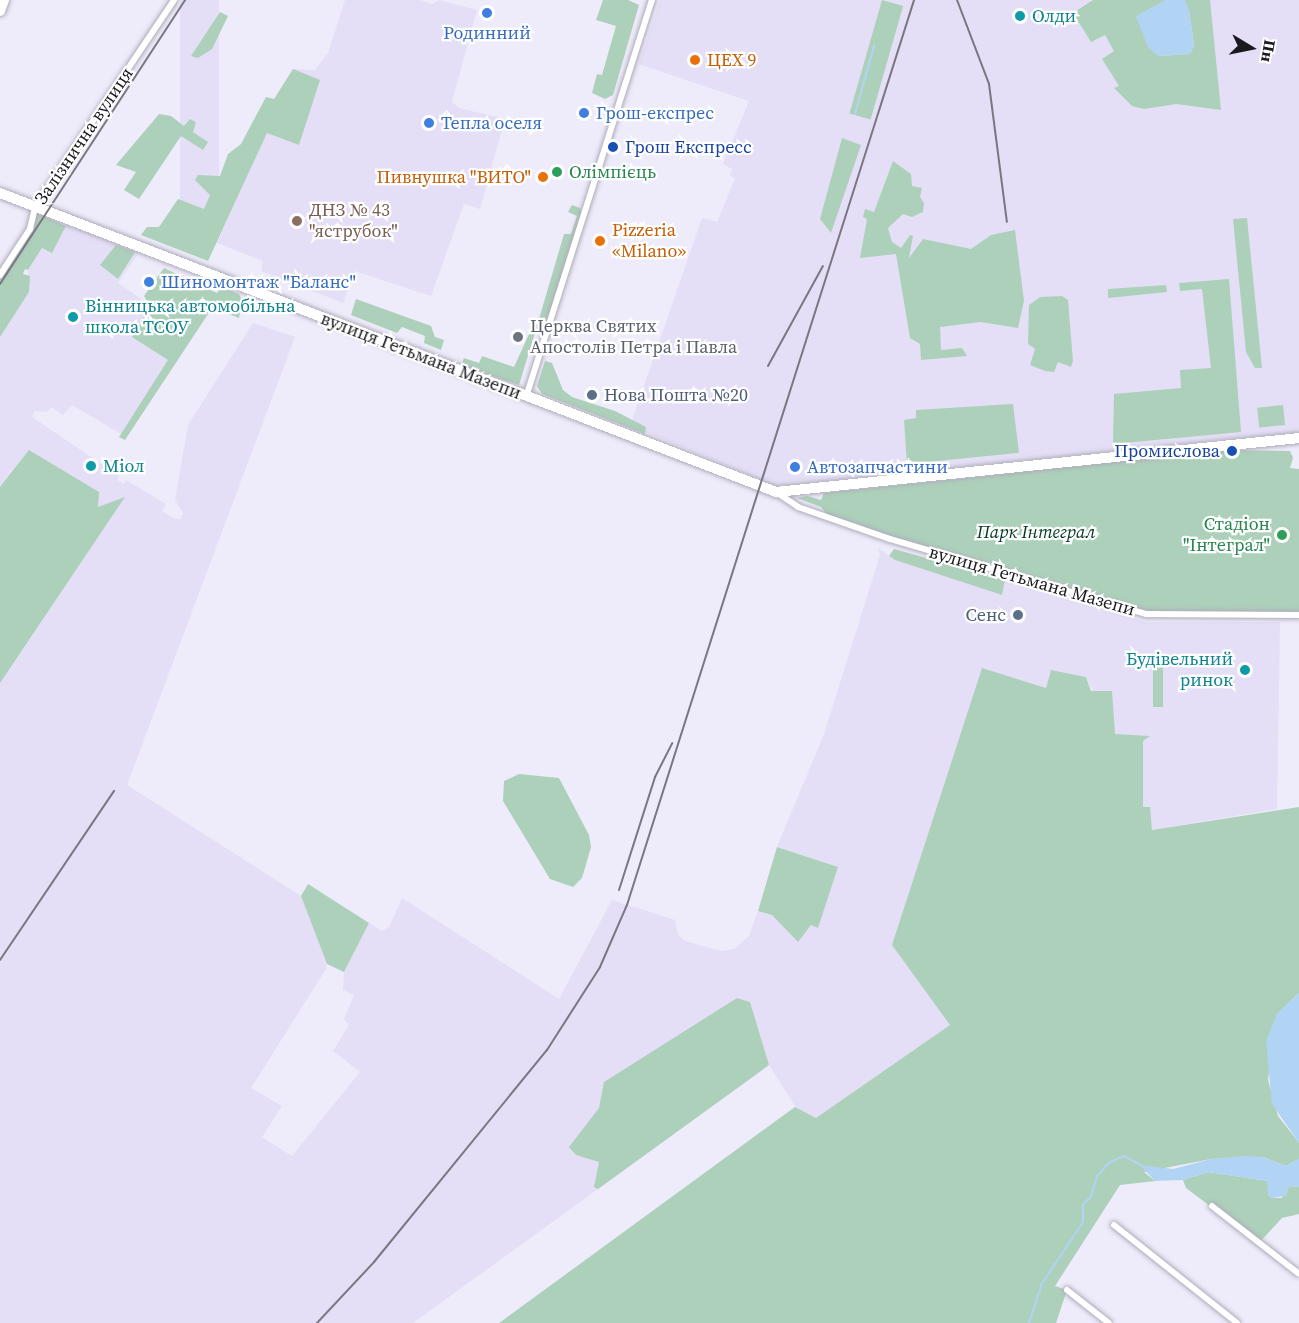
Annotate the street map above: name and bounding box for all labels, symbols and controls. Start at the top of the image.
place label: Олди [1032,5,1076,27]
marker: Родинний [480,6,494,20]
marker: Олди [1013,9,1027,23]
north arrow [1221,18,1281,78]
place label: Родинний [443,22,531,44]
text: Пн [1256,38,1282,64]
place label: ЦЕХ 9 [707,49,757,71]
marker: ЦЕХ 9 [688,53,702,67]
street label: Залізнична вулиця [30,63,138,209]
place label: Грош-експрес [596,102,714,124]
marker: Грош-експрес [577,106,591,120]
place label: Тепла оселя [441,112,542,134]
marker: Тепла оселя [422,116,436,130]
place label: Грош Експресс [625,136,752,158]
marker: Грош Експресс [606,140,620,154]
place label: Олімпієць [569,161,656,183]
marker: Олімпієць [550,165,564,179]
place label: Пивнушка "ВИТО" [376,166,531,188]
marker: Пивнушка "ВИТО" [536,170,550,184]
place label: ДНЗ № 43 "яструбок" [309,200,398,242]
marker: ДНЗ № 43 "яструбок" [290,214,304,228]
place label: Pizzeria «Milano» [612,220,686,262]
marker: Pizzeria «Milano» [593,234,607,248]
place label: Шиномонтаж "Баланс" [161,271,356,293]
marker: Шиномонтаж "Баланс" [142,275,156,289]
place label: Вінницька автомобільна школа ТСОУ [85,296,295,338]
street label: вулиця Гетьмана Мазепи [318,308,524,404]
marker: Вінницька автомобільна школа ТСОУ [66,310,80,324]
place label: Церква Святих Апостолів Петра і Павла [530,316,737,358]
marker: Церква Святих Апостолів Петра і Павла [511,330,525,344]
place label: Нова Пошта №20 [604,384,748,406]
marker: Нова Пошта №20 [585,388,599,402]
place label: Промислова [1114,440,1220,462]
marker: Промислова [1225,444,1239,458]
place label: Міол [103,455,145,477]
place label: Автозапчастини [807,456,948,478]
marker: Міол [84,459,98,473]
marker: Автозапчастини [788,460,802,474]
place label: Стадіон "Інтеграл" [1183,514,1270,556]
park label: Парк Інтеграл [977,521,1095,543]
marker: Стадіон "Інтеграл" [1275,528,1289,542]
street label: вулиця Гетьмана Мазепи [927,541,1137,621]
place label: Сенс [965,604,1006,626]
marker: Сенс [1011,608,1025,622]
place label: Будівельний ринок [1126,649,1233,692]
marker: Будівельний ринок [1238,663,1252,677]

